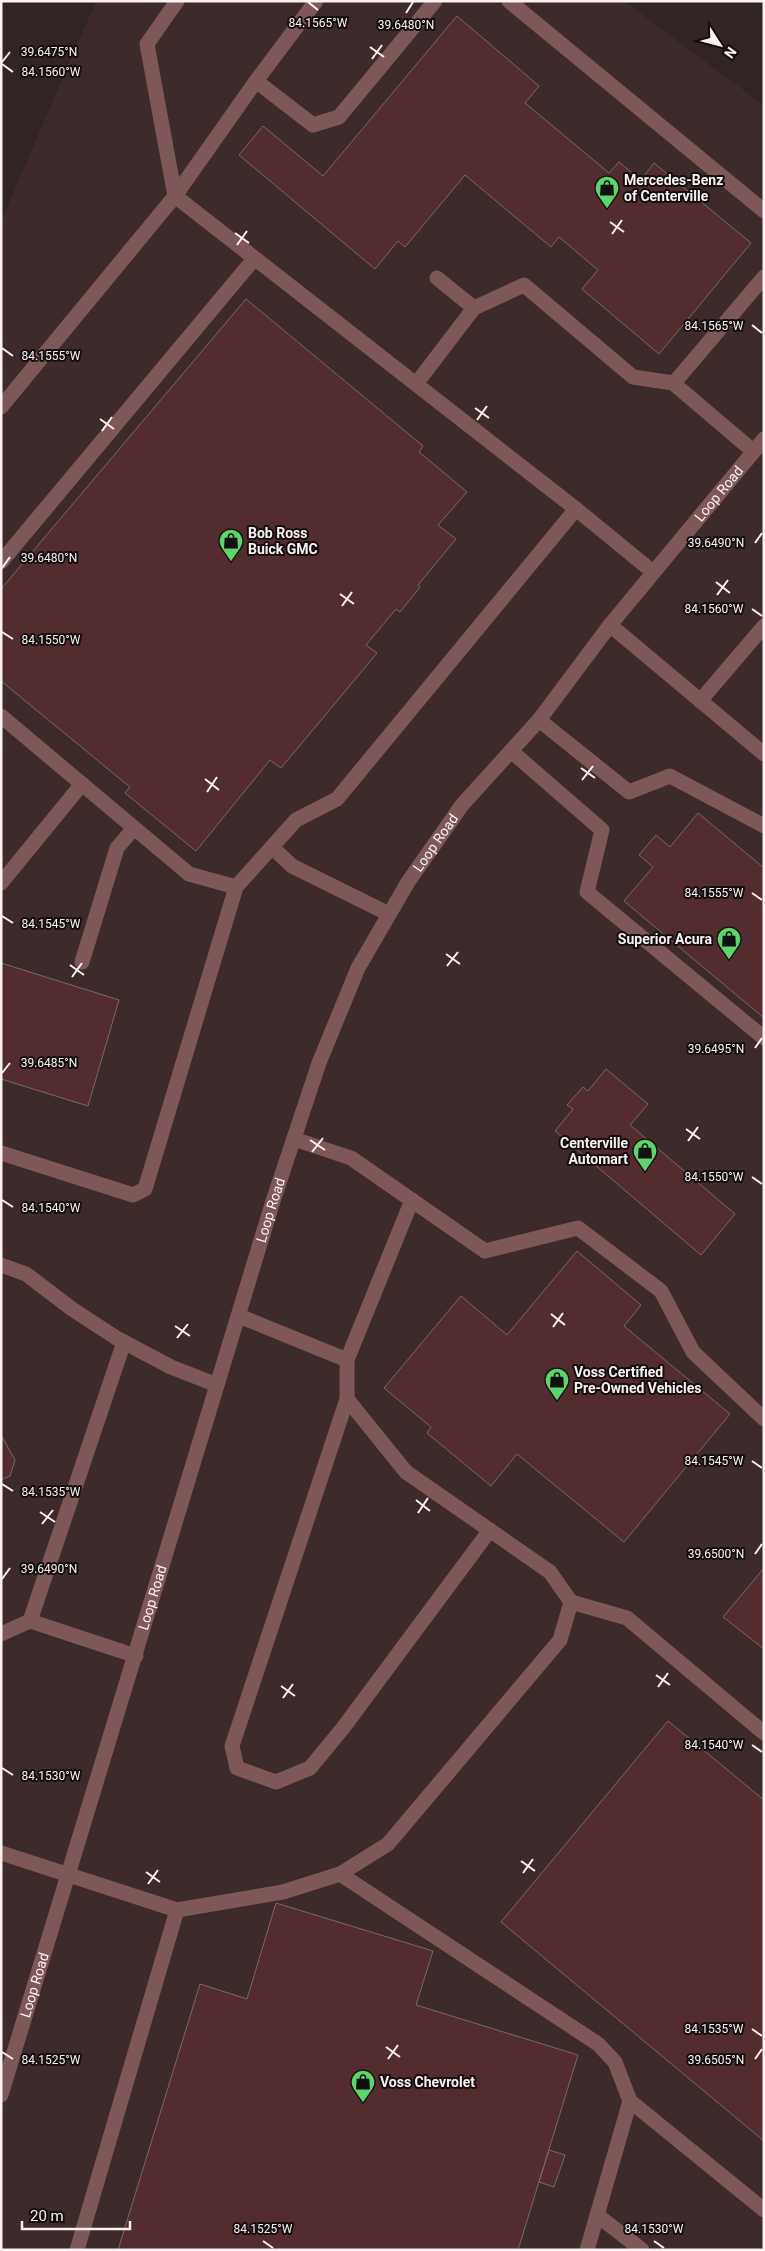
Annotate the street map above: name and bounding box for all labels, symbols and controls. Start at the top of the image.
text: 84.1565°W [289,16,348,30]
text: 39.6480°N [378,18,434,32]
north arrow [695,20,745,70]
text: N [721,44,740,61]
text: 39.6475°N [21,45,77,59]
text: 84.1560°W [22,65,81,79]
place label: Mercedes-Benz of Centerville [624,172,723,204]
shop icon: Mercedes-Benz of Centerville [594,175,620,209]
text: 84.1565°W [685,319,744,333]
text: 84.1555°W [22,349,81,363]
street label: Loop Road [691,463,746,525]
place label: Bob Ross Buick GMC [248,525,318,557]
shop icon: Bob Ross Buick GMC [218,528,244,562]
text: 39.6490°N [688,536,744,550]
text: 39.6480°N [21,551,77,565]
text: 84.1560°W [685,602,744,616]
text: 84.1550°W [22,633,81,647]
street label: Loop Road [410,811,461,875]
text: 84.1555°W [685,886,744,900]
text: 84.1545°W [22,917,81,931]
shop icon: Superior Acura [716,926,742,960]
place label: Superior Acura [618,931,713,947]
text: 39.6495°N [688,1042,744,1056]
text: 39.6485°N [21,1056,77,1070]
place label: Centerville Automart [560,1135,628,1167]
shop icon: Centerville Automart [632,1138,658,1172]
text: 84.1550°W [685,1170,744,1184]
street label: Loop Road [253,1176,288,1244]
text: 84.1540°W [22,1201,81,1215]
place label: Voss Certified Pre-Owned Vehicles [574,1364,702,1396]
shop icon: Voss Certified Pre-Owned Vehicles [544,1367,570,1401]
text: 84.1545°W [685,1454,744,1468]
text: 84.1535°W [22,1485,81,1499]
text: 39.6500°N [688,1547,744,1561]
text: 39.6490°N [21,1562,77,1576]
street label: Loop Road [135,1563,170,1632]
text: 84.1540°W [685,1738,744,1752]
text: 84.1530°W [22,1769,81,1783]
street label: Loop Road [17,1951,52,2019]
text: 84.1535°W [685,2022,744,2036]
text: 84.1525°W [22,2053,81,2067]
text: 39.6505°N [688,2053,744,2067]
shop icon: Voss Chevrolet [350,2069,376,2103]
place label: Voss Chevrolet [380,2074,475,2090]
scale bar [22,2198,130,2230]
text: 20 m [30,2207,64,2225]
text: 84.1525°W [234,2222,293,2236]
text: 84.1530°W [625,2222,684,2236]

